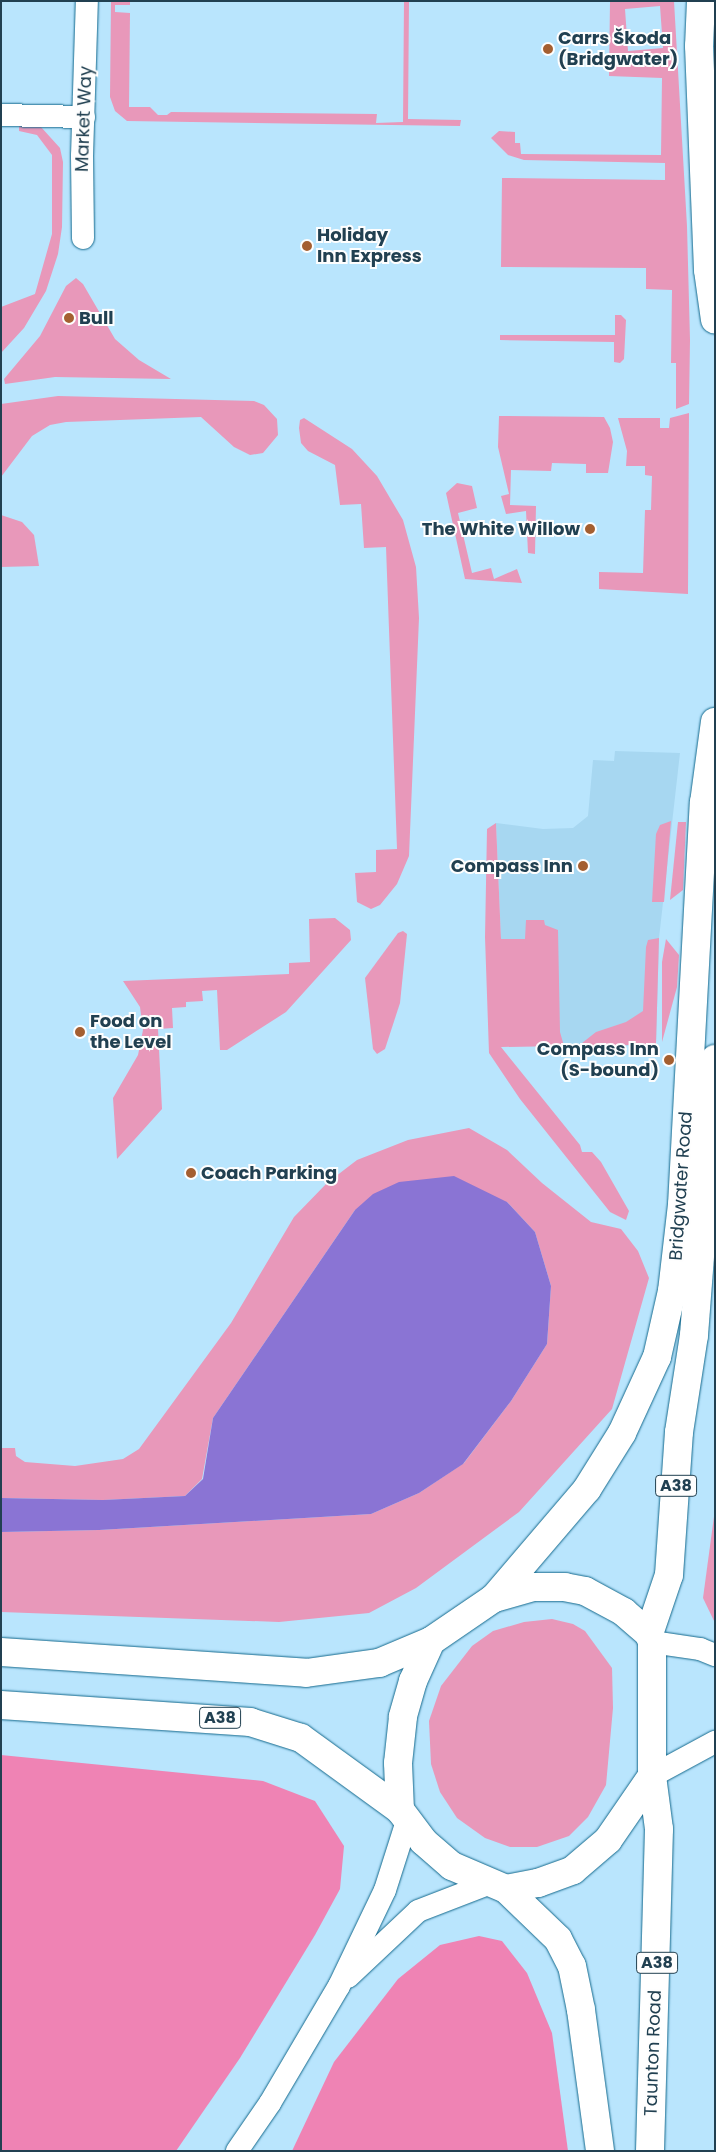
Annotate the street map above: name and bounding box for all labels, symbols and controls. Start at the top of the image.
place label: Carrs Škoda (Bridgwater) [558,28,678,70]
marker: Carrs Škoda (Bridgwater) [542,43,554,55]
street label: Market Way [71,66,97,172]
place label: Holiday Inn Express [317,225,422,268]
marker: Holiday Inn Express [301,240,313,252]
place label: Bull [79,307,114,329]
marker: Bull [63,312,75,324]
place label: The White Willow [422,518,580,540]
marker: The White Willow [584,523,596,535]
place label: Compass Inn [451,855,573,877]
marker: Compass Inn [577,860,589,872]
place label: Food on the Level [90,1011,172,1054]
marker: Food on the Level [74,1026,86,1038]
place label: Compass Inn (S-bound) [537,1039,659,1082]
marker: Compass Inn (S-bound) [663,1054,675,1066]
street label: Bridgwater Road [665,1111,697,1261]
place label: Coach Parking [201,1162,337,1184]
marker: Coach Parking [185,1167,197,1179]
road number: A38 [655,1472,697,1500]
road number: A38 [199,1705,241,1732]
road number: A38 [636,1950,678,1976]
street label: Taunton Road [640,1990,666,2116]

